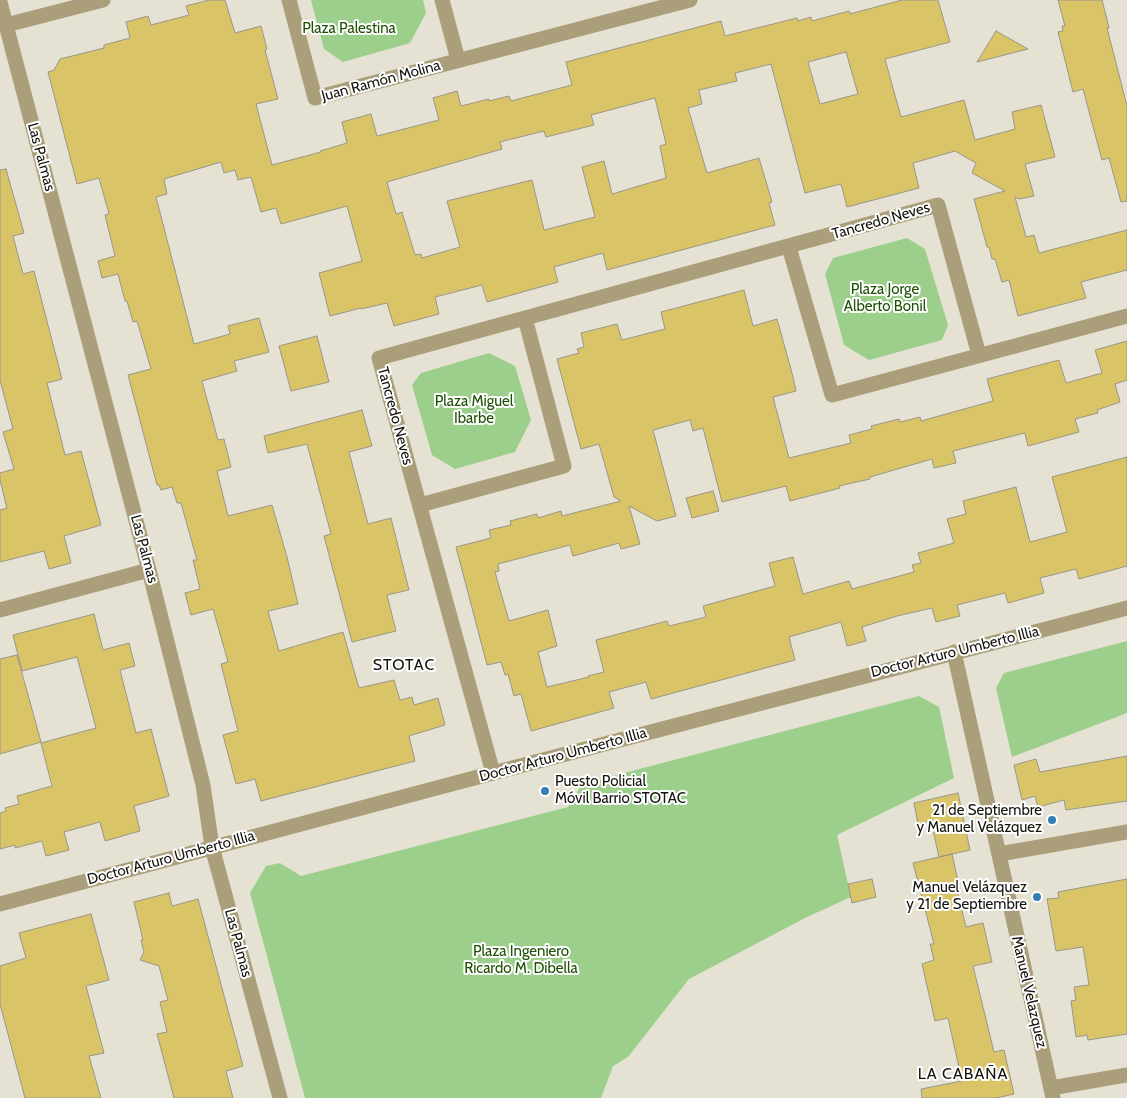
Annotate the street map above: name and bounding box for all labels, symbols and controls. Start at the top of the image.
park label: Plaza Palestina [302,20,396,38]
street label: Juan Ramón Molina [320,56,442,106]
street label: Las Palmas [23,121,59,193]
street label: Tancredo Neves [830,198,932,244]
park label: Plaza Jorge Alberto Bonil [844,281,926,316]
street label: Tancredo Neves [373,365,417,467]
park label: Plaza Miguel Ibarbe [435,393,513,428]
street label: Las Palmas [126,513,162,585]
street label: Doctor Arturo Umberto Illia [869,622,1041,682]
district label: STOTAC [372,655,436,675]
street label: Doctor Arturo Umberto Illia [477,724,649,786]
place label: Puesto Policial Móvil Barrio STOTAC [555,773,686,808]
marker: Puesto Policial Móvil Barrio STOTAC [539,785,551,797]
place label: 21 de Septiembre y Manuel Velázquez [916,802,1042,837]
marker: 21 de Septiembre y Manuel Velázquez [1046,814,1058,826]
street label: Doctor Arturo Umberto Illia [85,827,257,889]
place label: Manuel Velázquez y 21 de Septiembre [906,879,1027,914]
marker: Manuel Velázquez y 21 de Septiembre [1031,891,1043,903]
street label: Las Palmas [220,907,256,979]
street label: Manuel Velazquez [1007,934,1051,1050]
park label: Plaza Ingeniero Ricardo M. Dibella [464,943,578,978]
district label: LA CABAÑA [917,1064,1009,1084]

